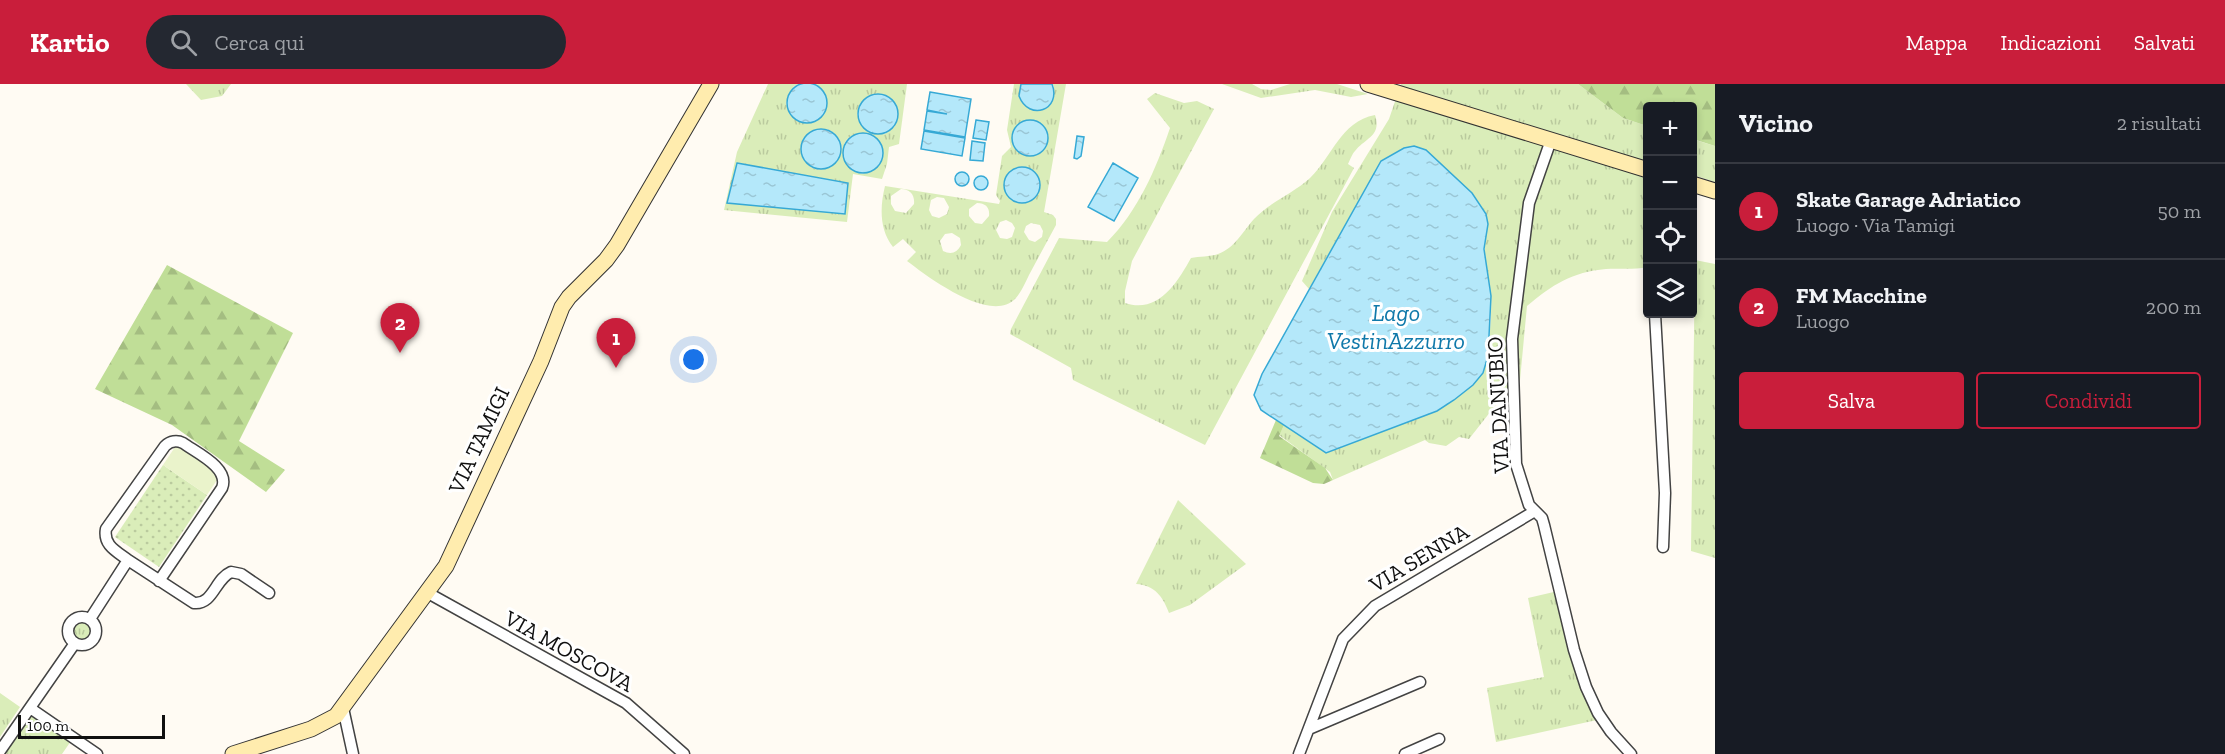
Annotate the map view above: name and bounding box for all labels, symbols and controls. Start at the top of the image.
search box [146,15,566,69]
text: Kartio [30,26,110,59]
icon: search [167,26,200,59]
text: Cerca qui [215,29,304,56]
text: Mappa [1906,30,1967,55]
text: Indicazioni [2000,30,2101,55]
text: Salvati [2134,30,2195,55]
map controls [1643,102,1697,318]
button: + [1643,102,1697,156]
text: Vicino [1739,107,1813,139]
text: 2 risultati [2117,111,2201,135]
button: − [1643,156,1697,210]
text: Skate Garage Adriatico [1796,186,2021,213]
text: 1 [1754,199,1763,223]
text: 50 m [2157,199,2201,223]
button: locate [1643,210,1697,264]
text: Luogo · Via Tamigi [1796,213,1955,237]
button: layers [1643,264,1697,318]
text: FM Macchine [1796,282,1927,309]
text: 2 [1753,295,1764,319]
text: 200 m [2146,295,2201,319]
water label: Lago VestinAzzurro [1327,298,1465,355]
pin: 2 [380,304,420,353]
text: Luogo [1796,309,1849,333]
pin: 1 [596,318,636,368]
street label: VIA DANUBIO [1481,336,1515,475]
your location [679,345,708,374]
button: Salva [1739,372,1964,429]
button: Condividi [1976,372,2201,429]
street label: VIA TAMIGI [442,382,515,499]
street label: VIA SENNA [1364,518,1474,599]
street label: VIA MOSCOVA [499,604,639,698]
scale bar [18,712,165,740]
text: 100 m [27,716,69,735]

